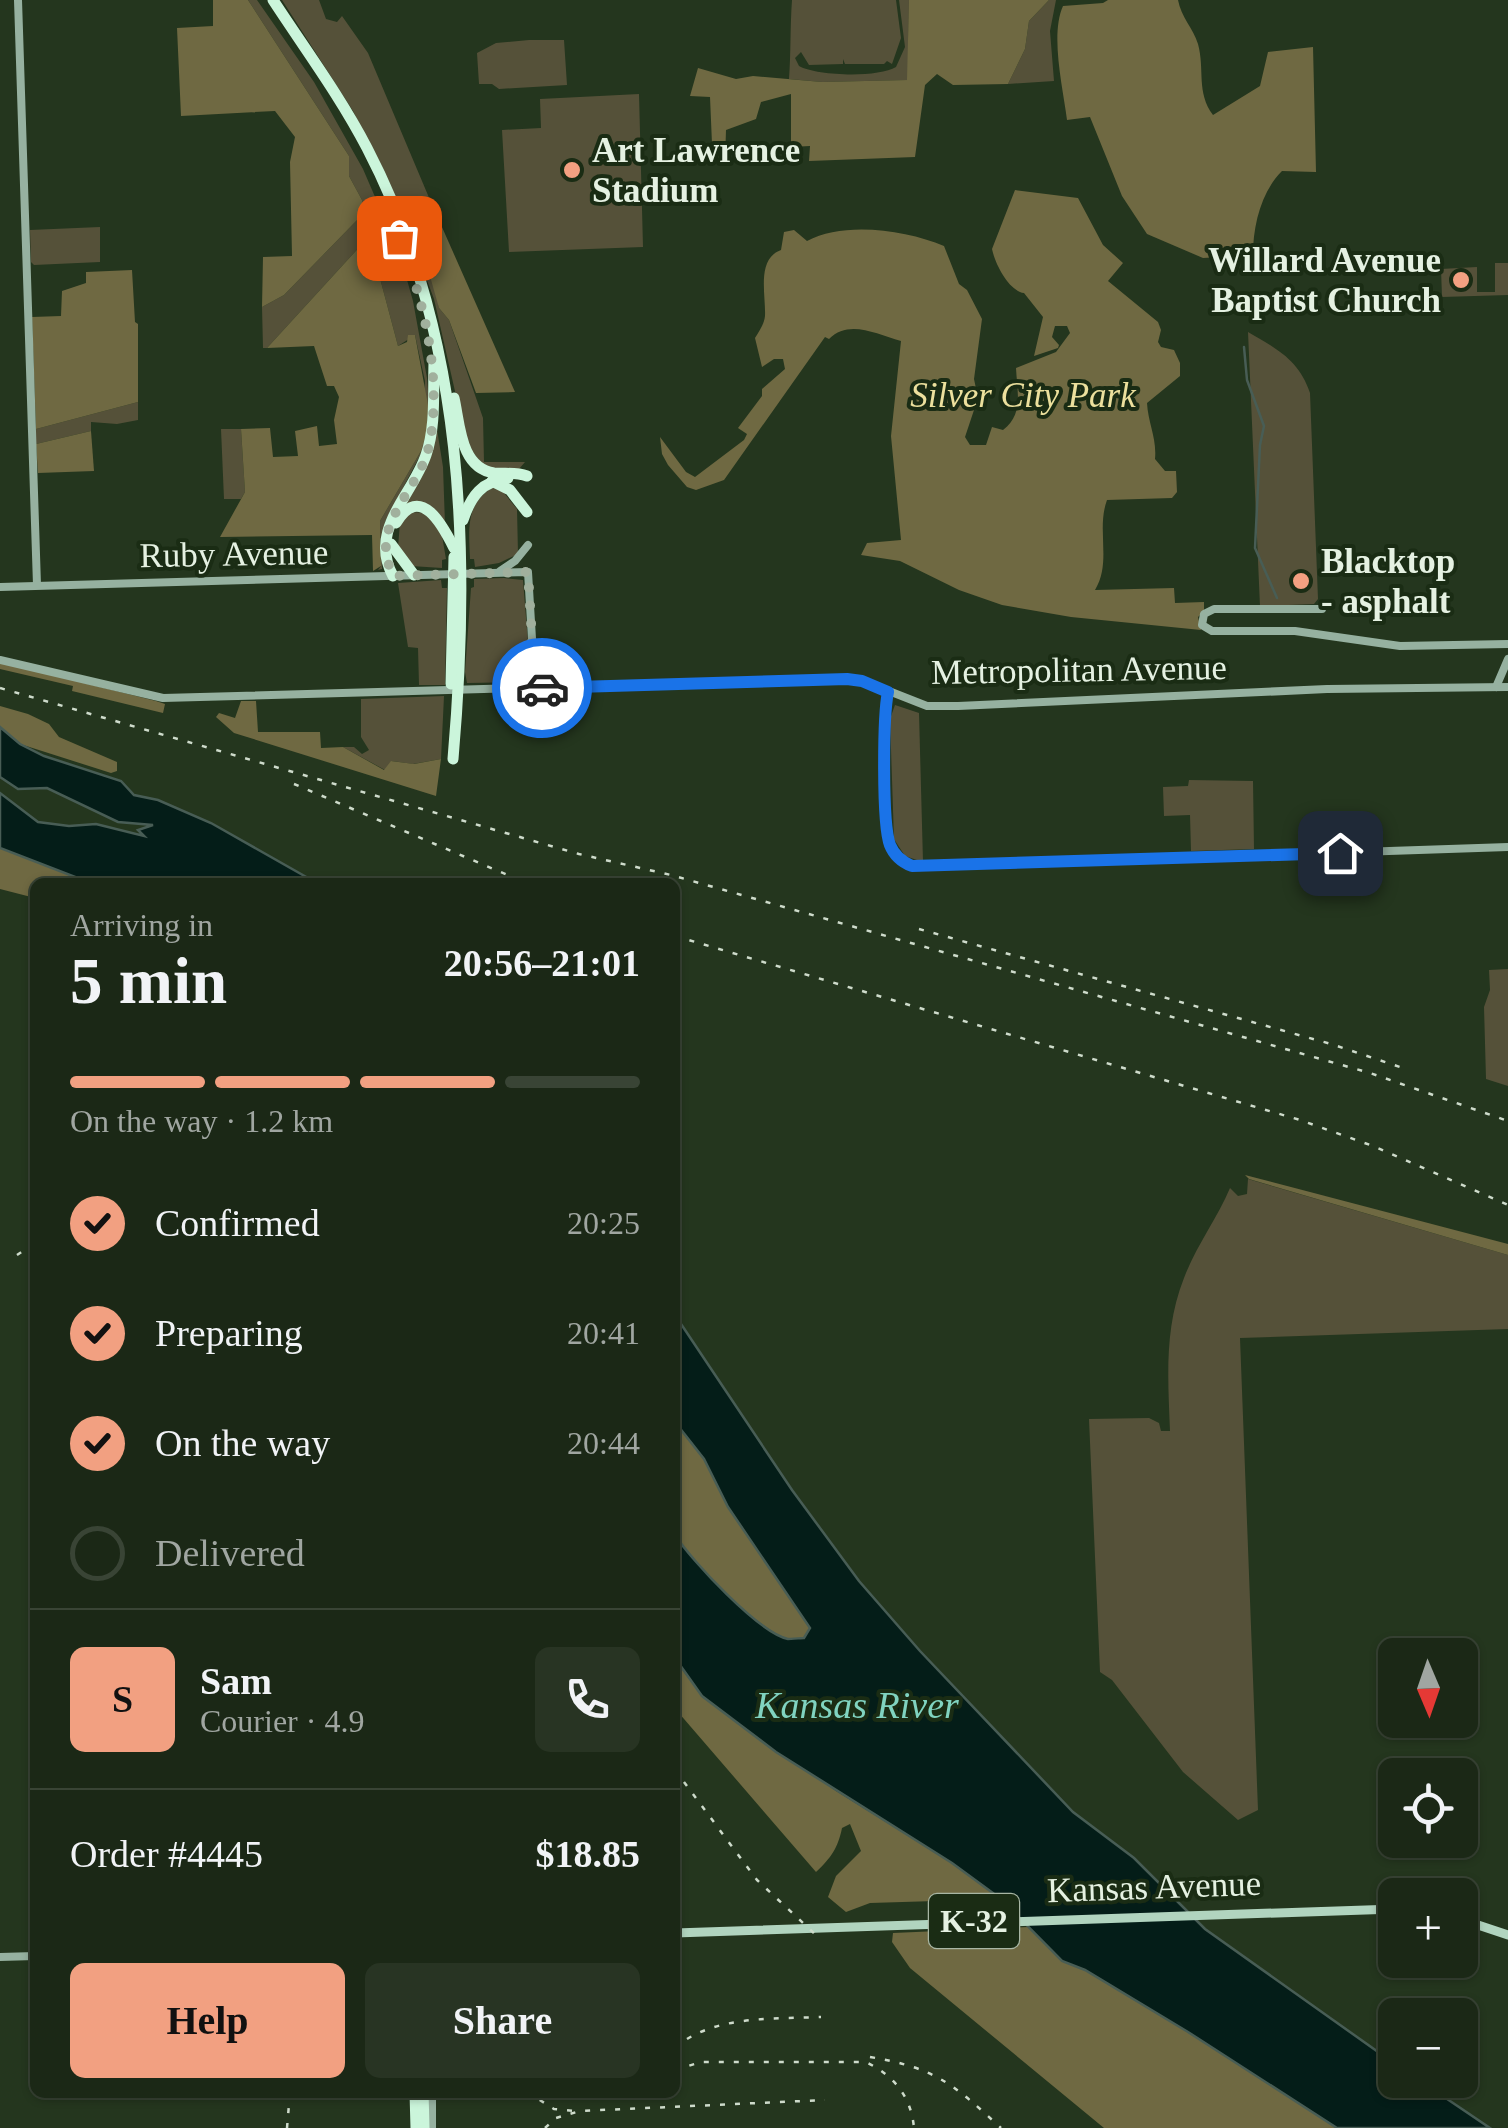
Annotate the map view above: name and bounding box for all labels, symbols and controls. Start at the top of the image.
place label: Art Lawrence Stadium [592,131,800,210]
marker: Art Lawrence Stadium [561,159,583,181]
pin [357,196,442,281]
icon: bag [372,211,427,266]
place label: Willard Avenue Baptist Church [1208,241,1441,320]
marker: Willard Avenue Baptist Church [1450,269,1472,291]
park label: Silver City Park [910,376,1137,415]
street label: Ruby Avenue [139,533,329,575]
place label: Blacktop - asphalt [1321,542,1455,621]
marker: Blacktop - asphalt [1290,570,1312,592]
courier [492,638,592,738]
street label: Metropolitan Avenue [931,648,1227,692]
icon: car [515,661,570,716]
pin [1298,811,1383,896]
icon: home [1313,826,1368,881]
text: Arriving in [70,907,213,943]
text: 20:56–21:01 [444,942,640,984]
text: 5 min [70,945,227,1017]
text: On the way · 1.2 km [70,1103,333,1139]
icon: check [70,1196,125,1251]
text: Confirmed [155,1202,320,1244]
text: 20:25 [567,1205,640,1241]
icon: check [70,1306,125,1361]
text: Preparing [155,1312,303,1354]
text: 20:41 [567,1315,640,1351]
icon: check [70,1416,125,1471]
text: On the way [155,1422,330,1464]
text: 20:44 [567,1425,640,1461]
text: Delivered [155,1532,305,1574]
north arrow [1378,1638,1478,1738]
map controls [1378,1638,1478,2098]
button: phone [535,1647,640,1752]
text: Sam [200,1660,272,1702]
text: S [112,1678,133,1720]
water label: Kansas River [754,1684,959,1726]
text: Courier · 4.9 [200,1703,364,1739]
button: locate [1378,1758,1478,1858]
text: Order #4445 [70,1833,263,1875]
text: $18.85 [536,1833,640,1875]
street label: Kansas Avenue [1046,1864,1262,1910]
button: + [1378,1878,1478,1978]
road number: K-32 [929,1894,1019,1948]
button: Help [70,1963,345,2078]
button: Share [365,1963,640,2078]
button: − [1378,1998,1478,2098]

